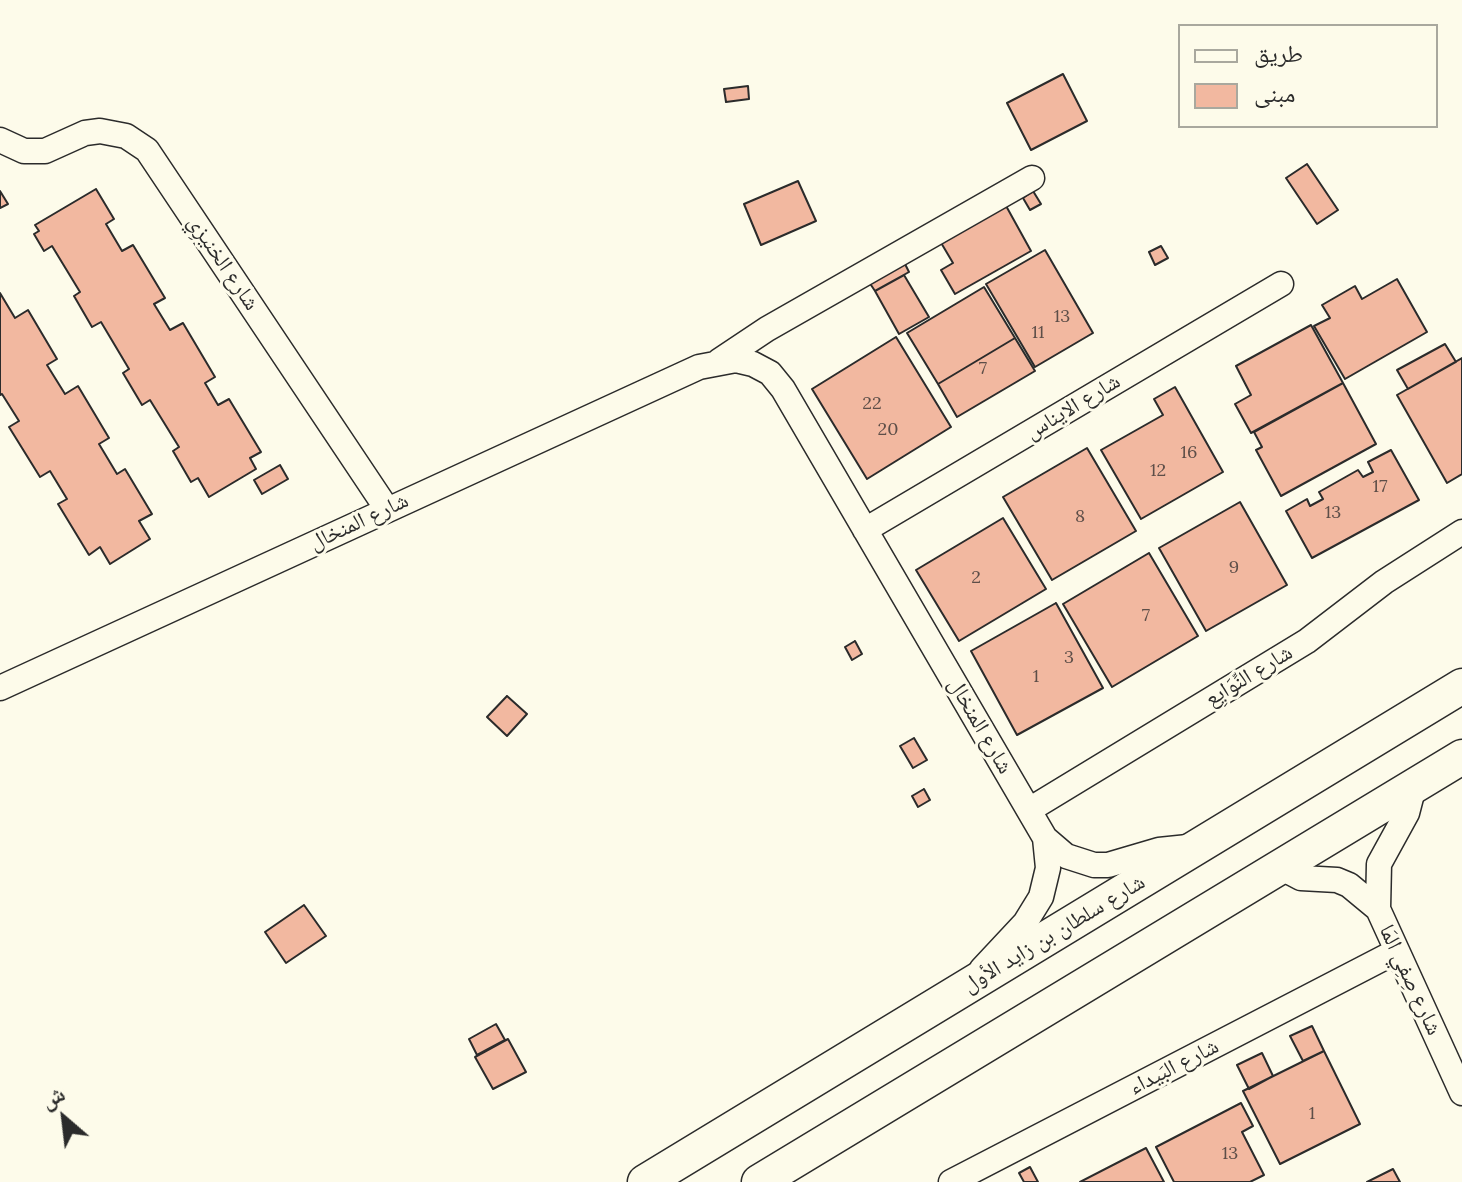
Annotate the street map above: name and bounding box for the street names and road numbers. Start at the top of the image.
street label: شارع الخنيزِي [182,210,264,316]
street label: شارع الايناس [1021,368,1125,446]
street label: شارع المنخال [305,488,413,556]
street label: شارع النِّوَايِع [1200,640,1298,712]
street label: شارع المنخال [942,673,1018,779]
street label: شارع سلطان بن زايد الأول [958,869,1150,999]
street label: شارع صِفِي المَا [1373,921,1447,1039]
street label: شارع البَيداء [1125,1033,1223,1101]

